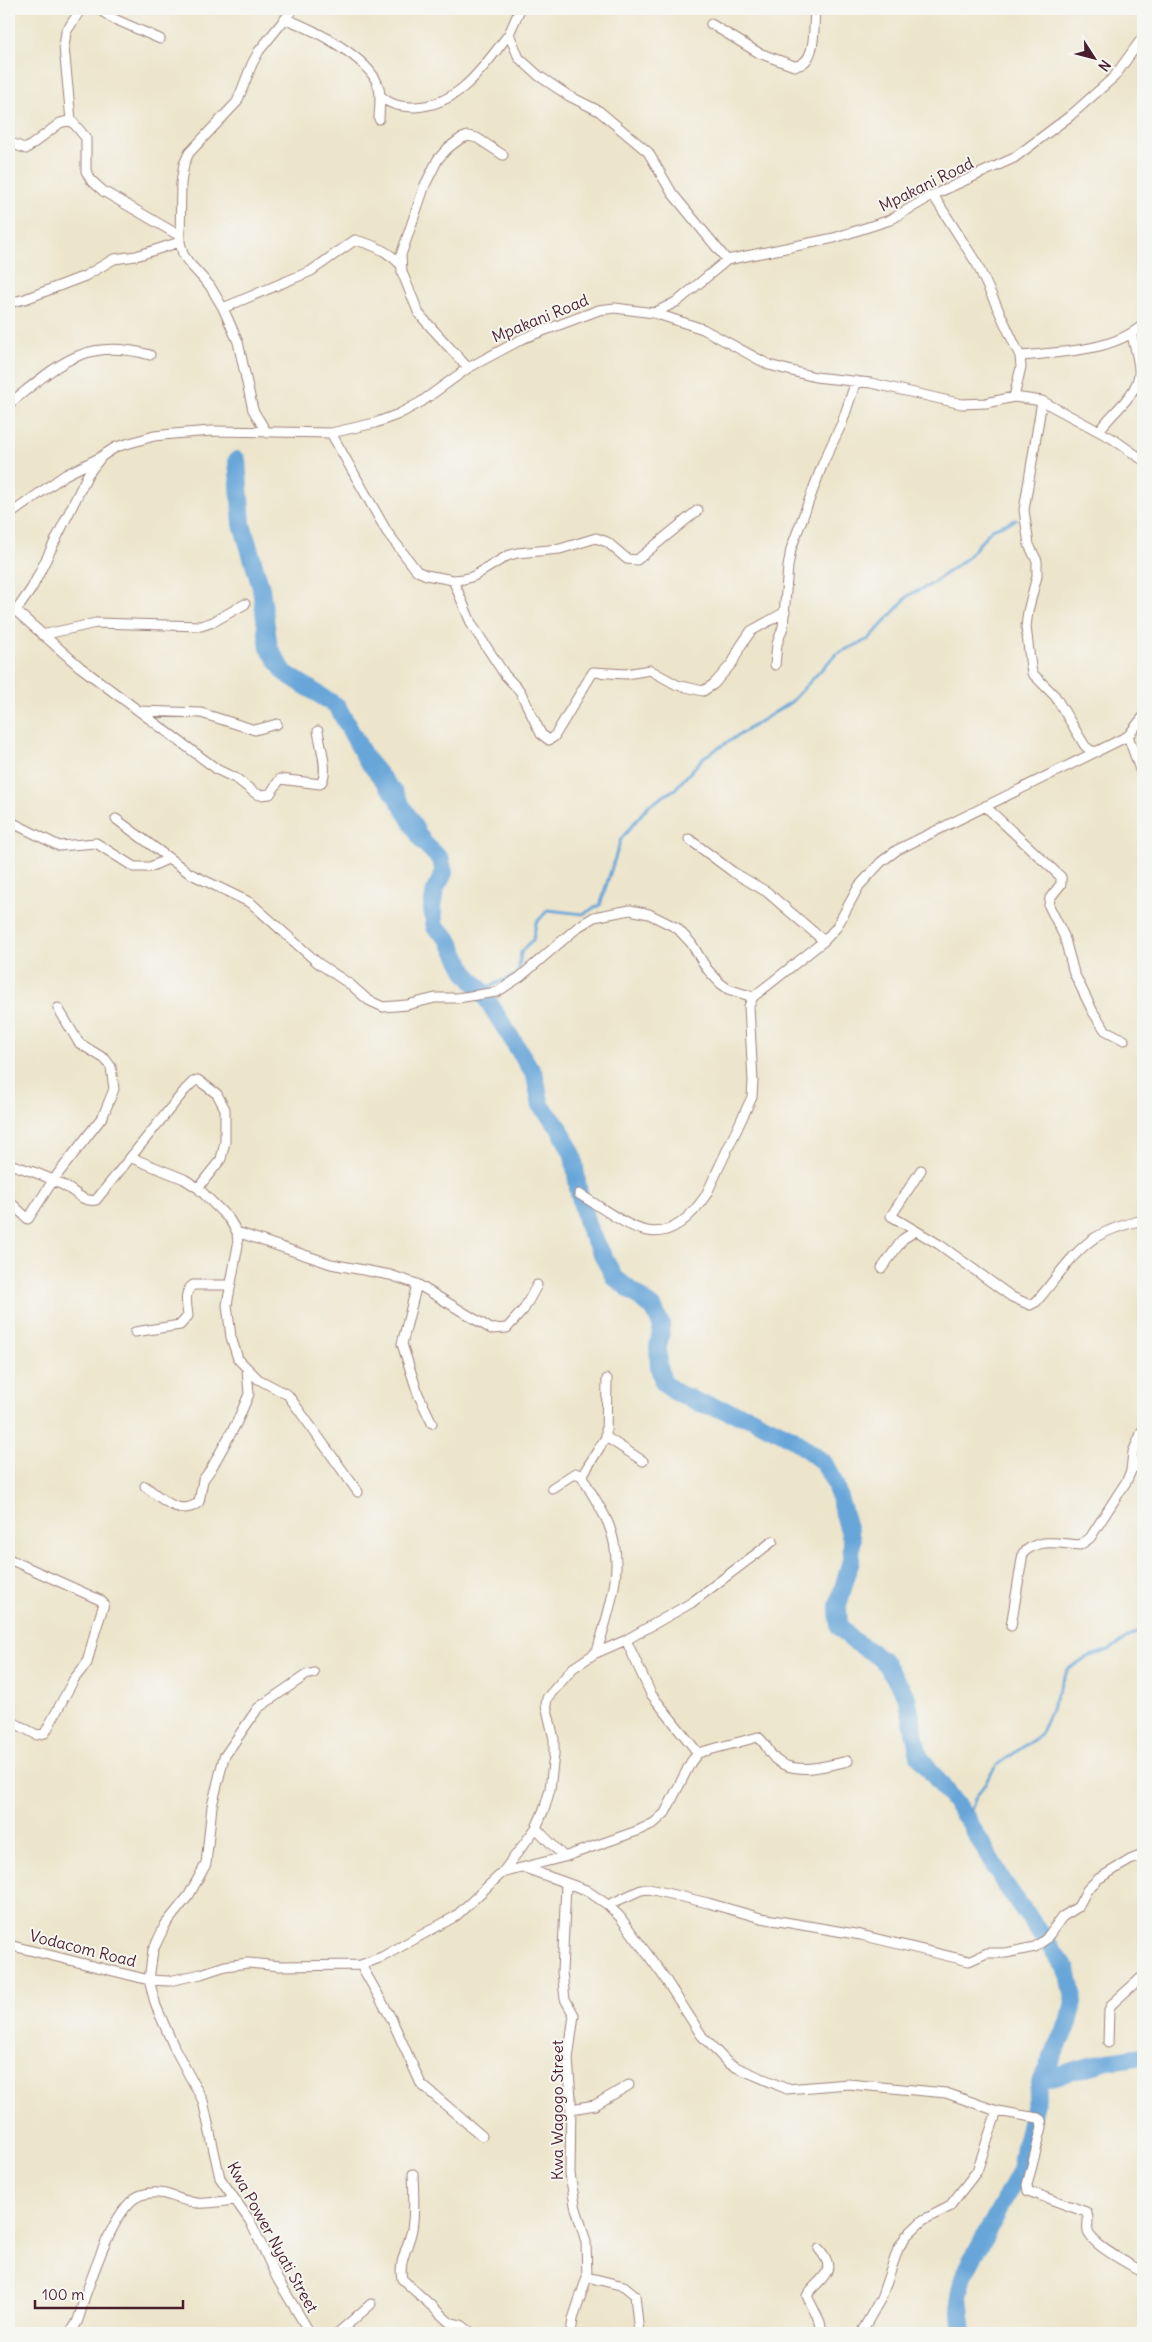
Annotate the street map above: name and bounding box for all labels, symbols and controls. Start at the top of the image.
north arrow [1070,32,1120,82]
text: N [1094,56,1115,75]
street label: Mpakani Road [876,153,976,215]
street label: Mpakani Road [489,290,591,346]
street label: Vodacom Road [28,1925,138,1971]
street label: Kwa Wagogo Street [547,2039,567,2180]
street label: Kwa Power Nyati Street [223,2158,323,2316]
scale bar [35,2277,182,2309]
text: 100 m [42,2285,84,2304]

